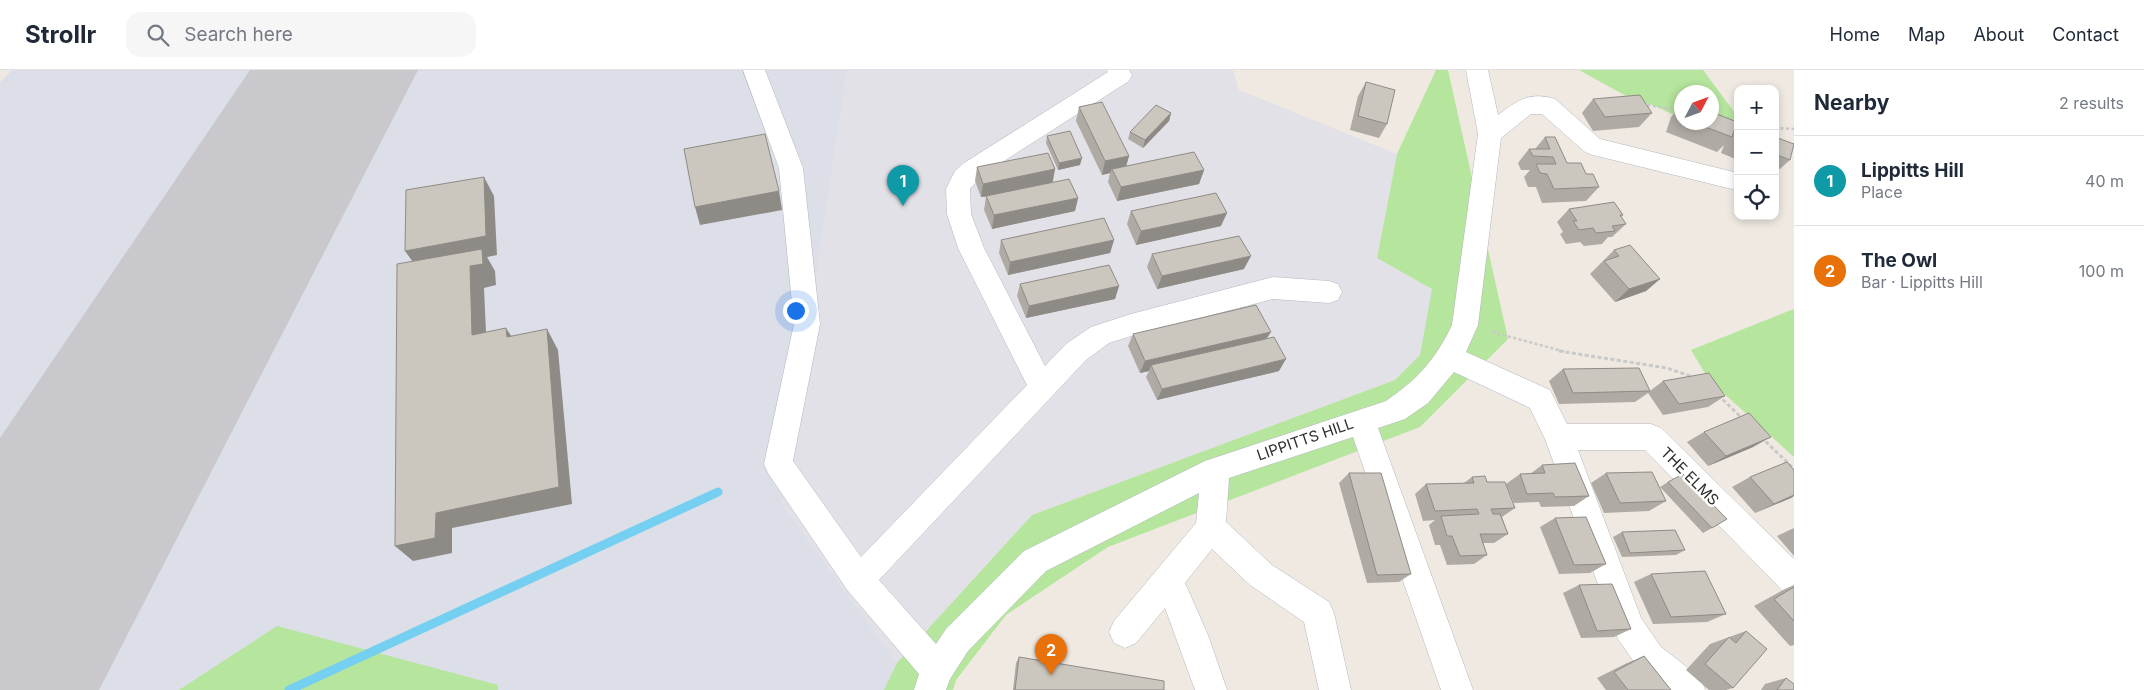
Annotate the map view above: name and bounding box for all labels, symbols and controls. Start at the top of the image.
search box [126,12,476,57]
text: Strollr [25,20,96,49]
icon: search [144,21,172,49]
text: Search here [184,23,293,46]
text: Home [1830,24,1880,45]
text: Map [1908,24,1945,45]
text: About [1973,24,2024,45]
text: Contact [2052,24,2119,45]
north arrow [1674,85,1719,130]
map controls [1734,85,1779,220]
button: + [1734,85,1779,130]
text: Nearby [1814,90,1889,115]
text: 2 results [2059,93,2124,113]
button: − [1734,130,1779,175]
text: Lippitts Hill [1861,159,1964,182]
pin: 1 [887,165,919,206]
text: 1 [1827,171,1833,191]
text: 40 m [2085,171,2124,191]
button: locate [1734,175,1779,220]
text: Place [1861,182,1903,202]
text: The Owl [1861,249,1937,272]
text: 2 [1825,261,1835,281]
text: 100 m [2079,261,2124,281]
text: Bar · Lippitts Hill [1861,272,1983,292]
your location [783,298,809,324]
street label: LIPPITTS HILL [1254,414,1356,464]
street label: THE ELMS [1657,443,1723,509]
pin: 2 [1035,634,1067,675]

